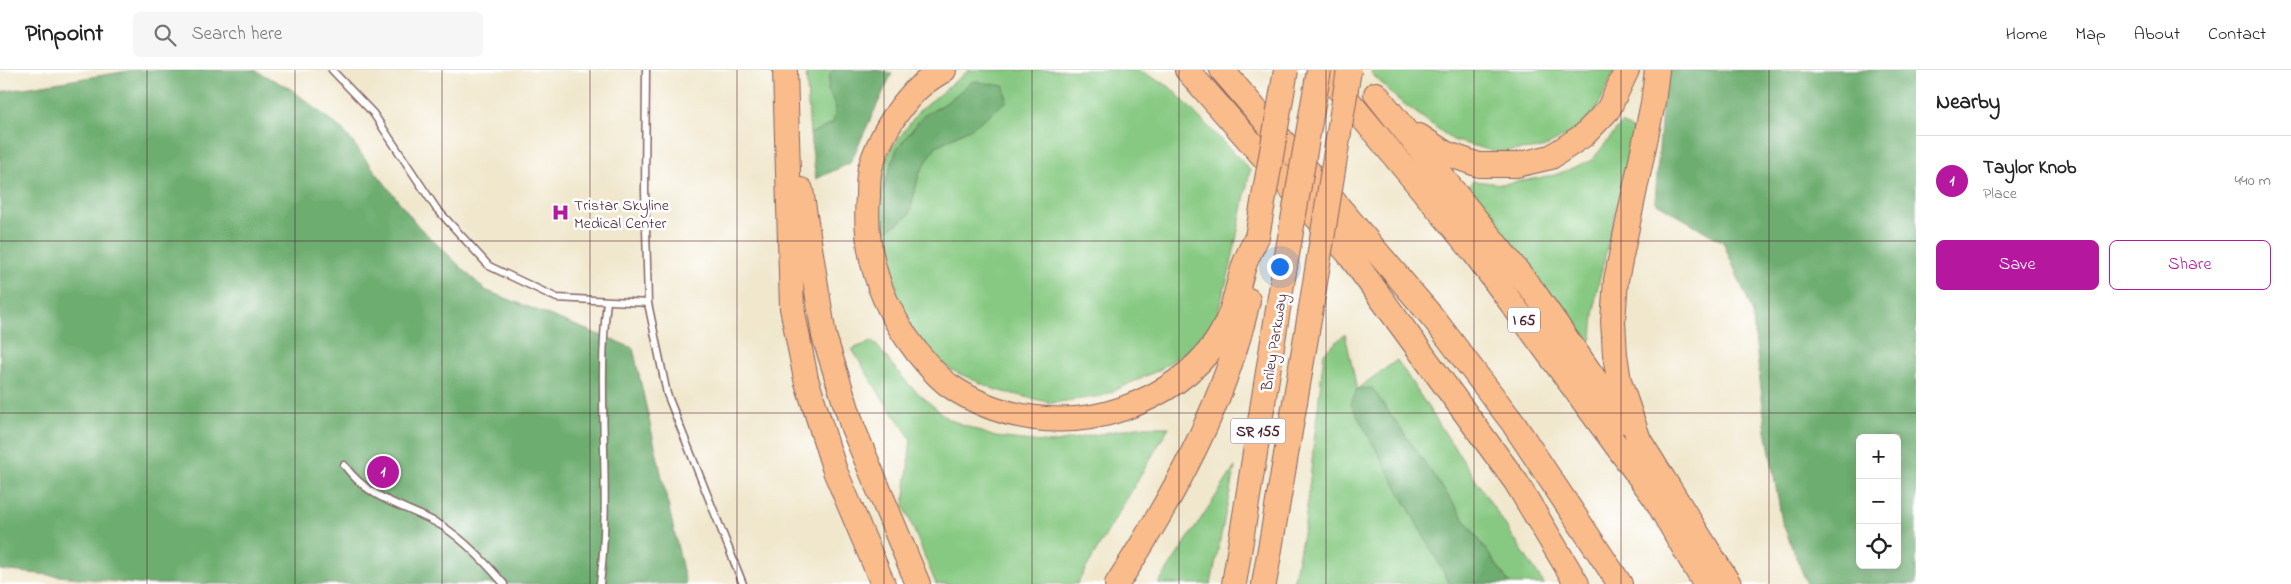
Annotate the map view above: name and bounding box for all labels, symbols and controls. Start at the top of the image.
search box [133,12,483,57]
text: Pinpoint [25,17,103,52]
icon: search [151,21,179,49]
text: Search here [191,21,282,48]
text: Home [2006,22,2047,48]
text: Map [2075,22,2106,48]
text: About [2134,22,2180,48]
text: Contact [2208,22,2266,48]
text: Nearby [1936,88,2000,118]
text: Taylor Knob [1983,155,2076,182]
text: 1 [1949,169,1955,193]
text: 440 m [2234,169,2271,193]
text: Place [1983,182,2017,206]
place label: Tristar Skyline Medical Center [574,194,670,236]
hospital icon: Tristar Skyline Medical Center [550,203,570,223]
button: Save [1936,240,2099,290]
button: Share [2109,240,2271,290]
your location [1267,254,1293,280]
street label: Briley Parkway [1255,292,1295,394]
road number: I 65 [1508,308,1540,332]
road number: SR 155 [1230,418,1286,444]
map controls [1856,434,1901,569]
button: + [1856,434,1901,479]
pin: 1 [367,453,399,491]
button: − [1856,479,1901,524]
button: locate [1856,524,1901,569]

